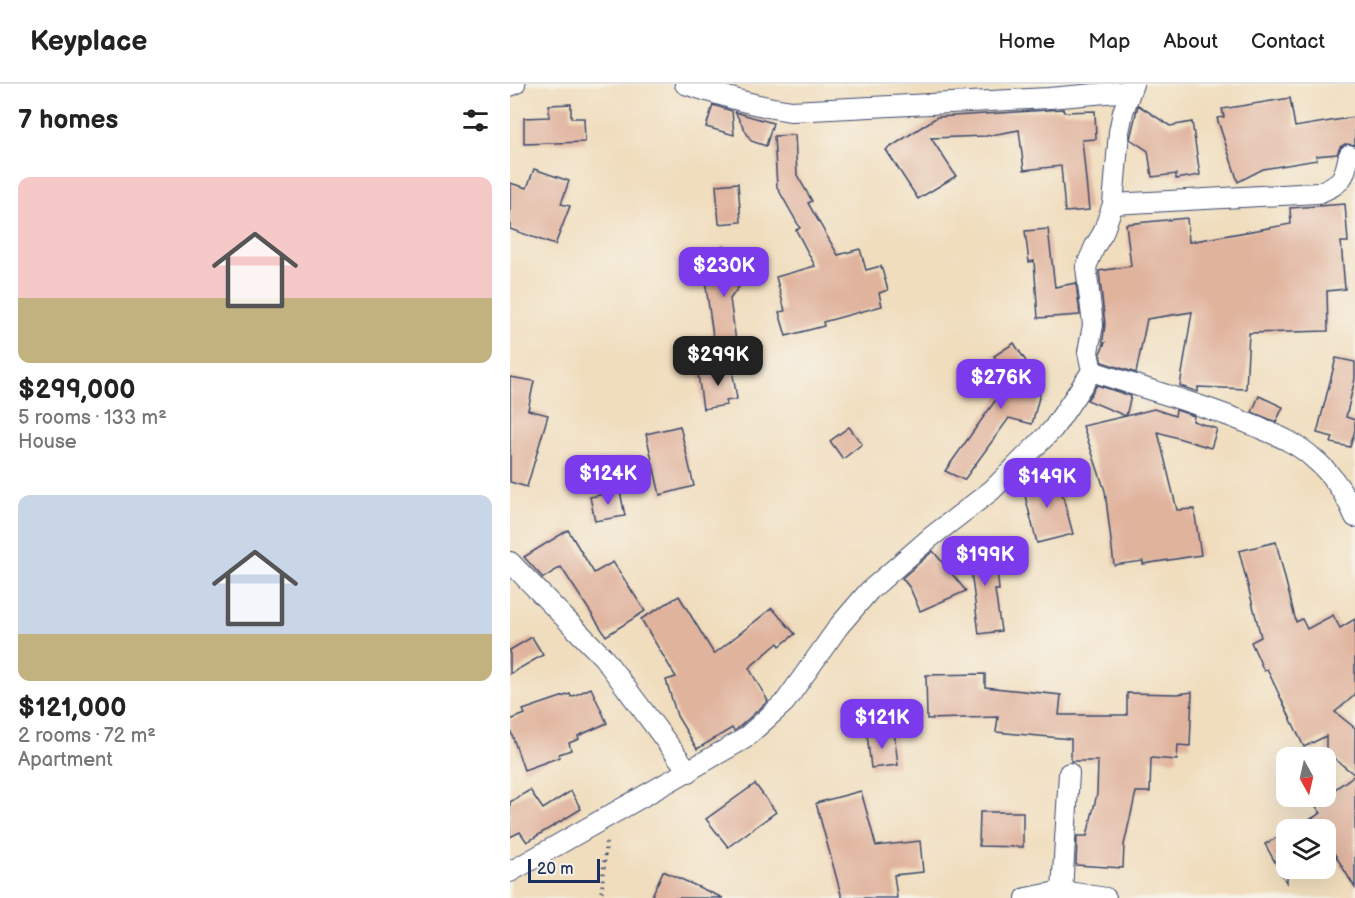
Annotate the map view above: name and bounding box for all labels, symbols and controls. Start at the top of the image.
text: Keyplace [30,25,147,58]
text: Home [998,29,1055,54]
text: Map [1088,29,1130,54]
text: About [1163,29,1218,54]
text: Contact [1251,29,1325,54]
icon: filters [459,104,492,137]
text: 7 homes [18,105,118,136]
icon: home [201,216,309,324]
pin: $230K [682,247,766,298]
text: $230K [693,254,755,278]
pin: $299K [676,336,760,387]
text: $299K [687,343,749,367]
pin: $276K [959,359,1043,410]
text: $276K [970,366,1032,390]
text: $299,000 [18,375,136,406]
text: 5 rooms · 133 m² [18,406,167,430]
text: House [18,430,77,454]
pin: $124K [566,455,650,506]
pin: $149K [1005,458,1089,509]
text: $124K [579,462,637,486]
text: $149K [1018,465,1076,489]
icon: home [201,534,309,642]
pin: $199K [943,536,1027,587]
text: $199K [956,543,1014,567]
text: $121,000 [18,693,126,724]
pin: $121K [840,699,924,750]
text: $121K [854,706,910,730]
text: 2 rooms · 72 m² [18,724,156,748]
north arrow [1276,747,1336,807]
map controls [1276,747,1336,879]
text: Apartment [18,748,113,772]
button: layers [1276,819,1336,879]
scale bar [528,856,600,884]
text: 20 m [537,860,573,879]

